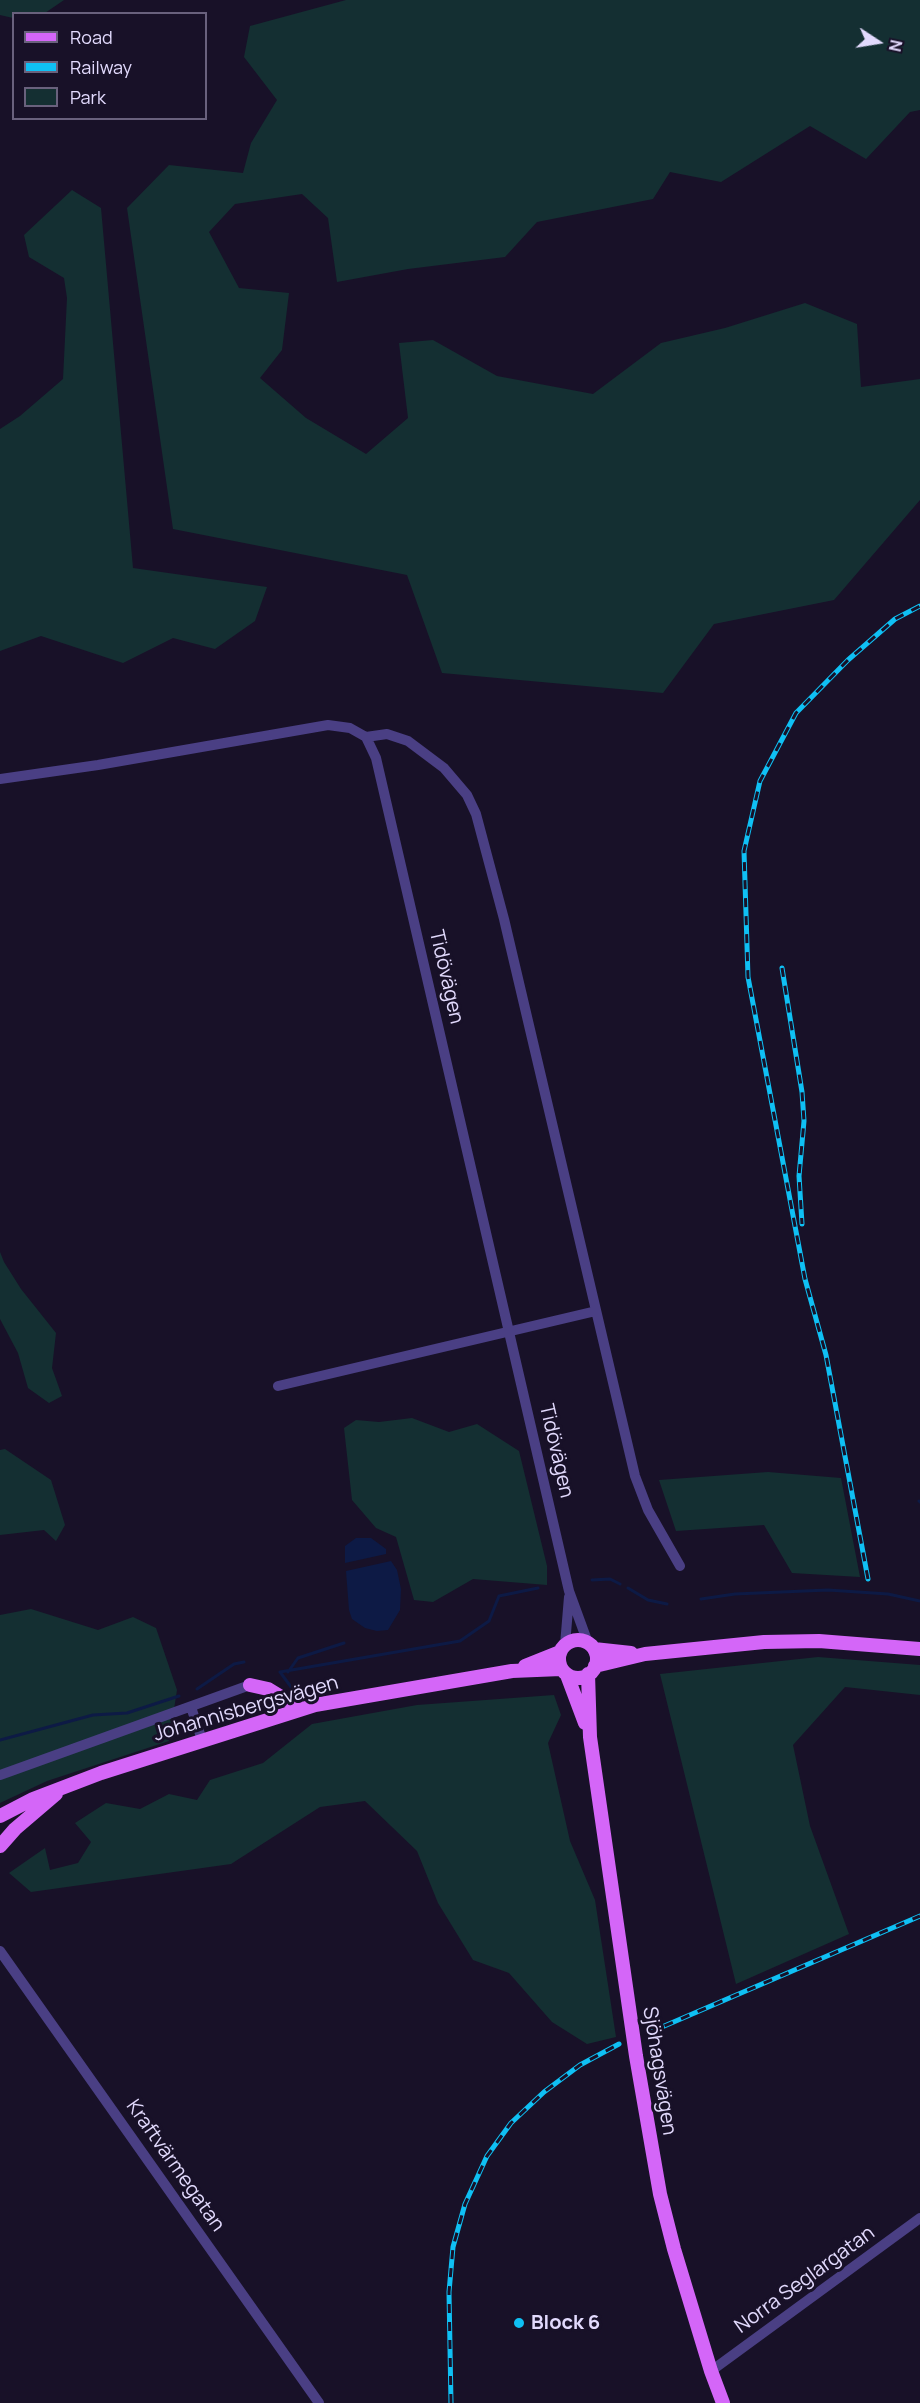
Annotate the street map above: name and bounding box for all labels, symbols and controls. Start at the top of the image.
legend [12,12,207,120]
north arrow [848,12,908,72]
text: Road [70,25,113,49]
text: N [884,38,908,54]
text: Railway [70,55,132,79]
text: Park [70,85,106,109]
street label: Tidövägen [424,928,468,1026]
street label: Tidövägen [534,1402,578,1500]
street label: Johannisbergsvägen [151,1671,341,1747]
street label: Sjöhagsvägen [637,2005,681,2137]
street label: Kraftvärmegatan [121,2096,229,2236]
street label: Norra Seglargatan [730,2221,880,2339]
place label: Block 6 [531,2311,600,2335]
marker: Block 6 [512,2316,526,2330]

